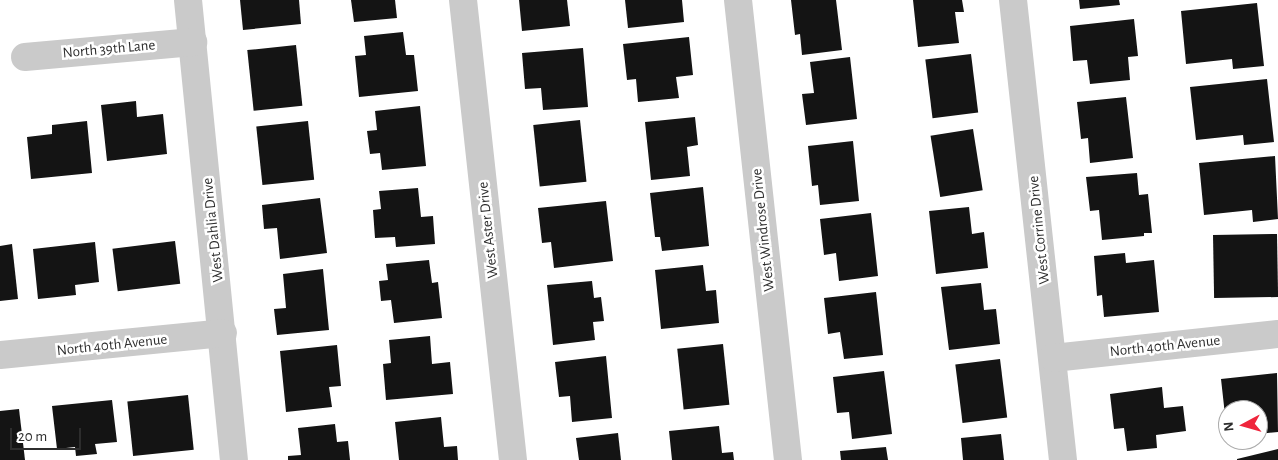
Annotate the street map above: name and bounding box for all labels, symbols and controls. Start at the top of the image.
street label: North 39th Lane [62,36,156,62]
street label: West Windrose Drive [748,168,778,292]
street label: West Corrine Drive [1024,175,1054,285]
street label: West Dahlia Drive [199,177,227,283]
street label: West Aster Drive [474,181,502,279]
street label: North 40th Avenue [56,330,168,360]
street label: North 40th Avenue [1109,331,1221,361]
north arrow [1218,400,1268,450]
scale bar [12,418,84,450]
text: N [1222,421,1237,432]
text: 20 m [18,429,47,444]

